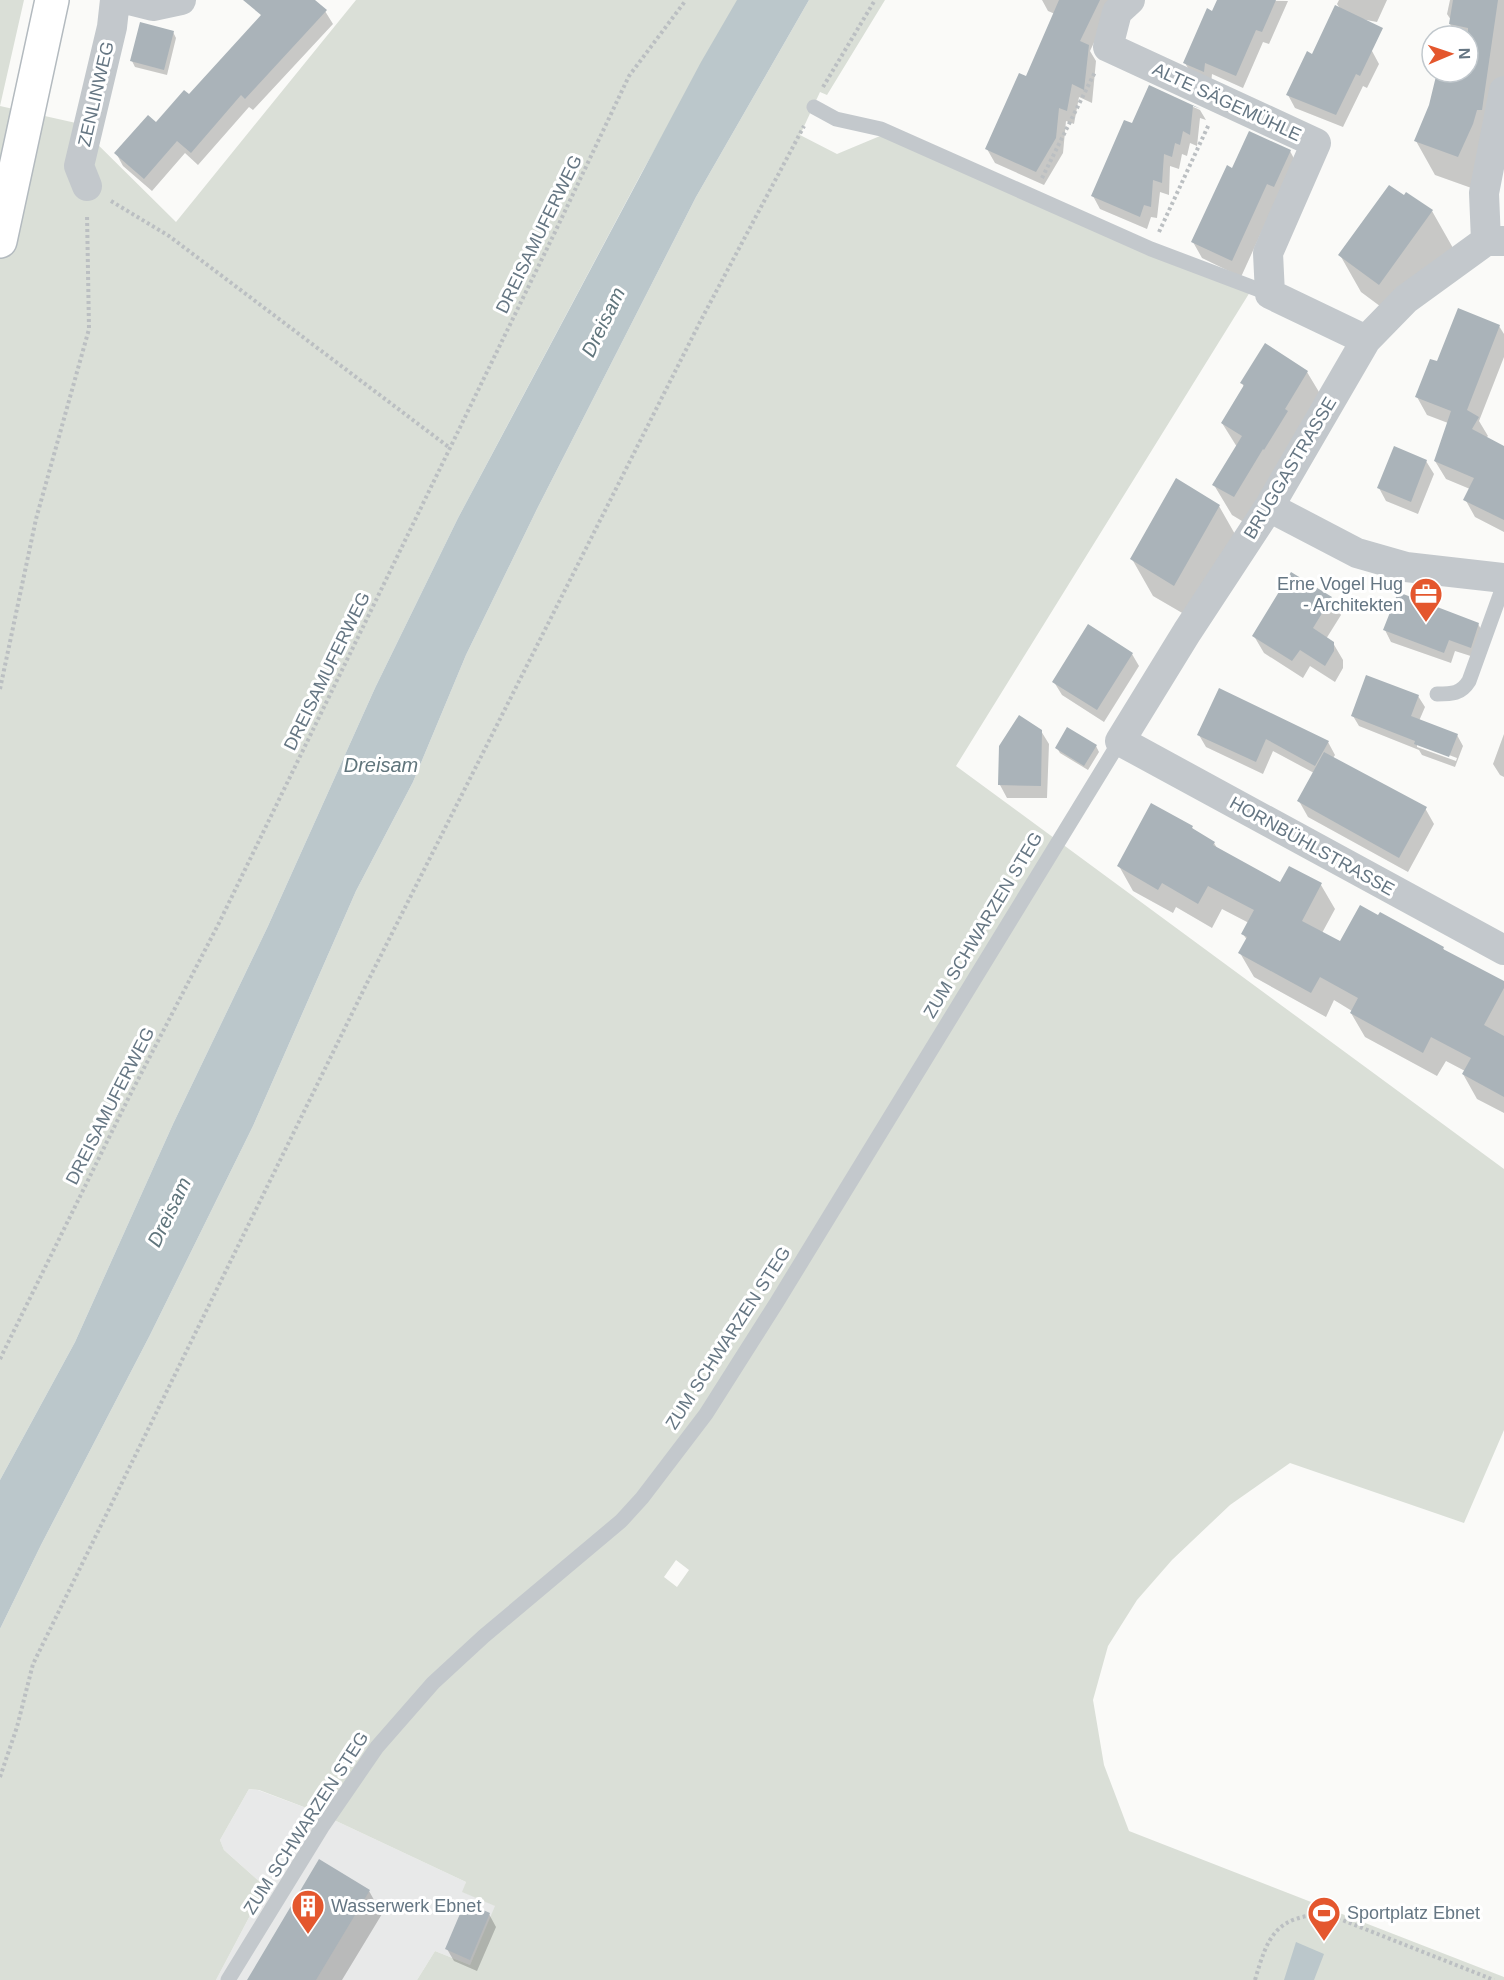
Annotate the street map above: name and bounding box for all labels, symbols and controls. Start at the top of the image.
north arrow [1420,24,1480,84]
street label: ZENLINWEG [74,40,118,148]
text: N [1456,47,1473,60]
street label: ALTE SÄGEMÜHLE [1149,59,1305,145]
street label: DREISAMUFERWEG [492,152,586,316]
water label: Dreisam [577,284,629,360]
street label: BRUGGASTRASSE [1240,393,1340,543]
place label: Erne Vogel Hug - Architekten [1277,574,1403,615]
office icon: Erne Vogel Hug - Architekten [1408,576,1444,623]
street label: DREISAMUFERWEG [280,589,374,753]
water label: Dreisam [344,754,418,776]
street label: HORNBÜHLSTRASSE [1226,792,1398,900]
street label: ZUM SCHWARZEN STEG [919,828,1047,1022]
street label: DREISAMUFERWEG [62,1024,158,1188]
water label: Dreisam [143,1174,195,1250]
street label: ZUM SCHWARZEN STEG [662,1243,794,1433]
street label: ZUM SCHWARZEN STEG [240,1728,372,1918]
building icon: Wasserwerk Ebnet [290,1888,326,1935]
sports icon: Sportplatz Ebnet [1306,1895,1342,1942]
place label: Wasserwerk Ebnet [331,1896,481,1916]
place label: Sportplatz Ebnet [1347,1903,1480,1923]

